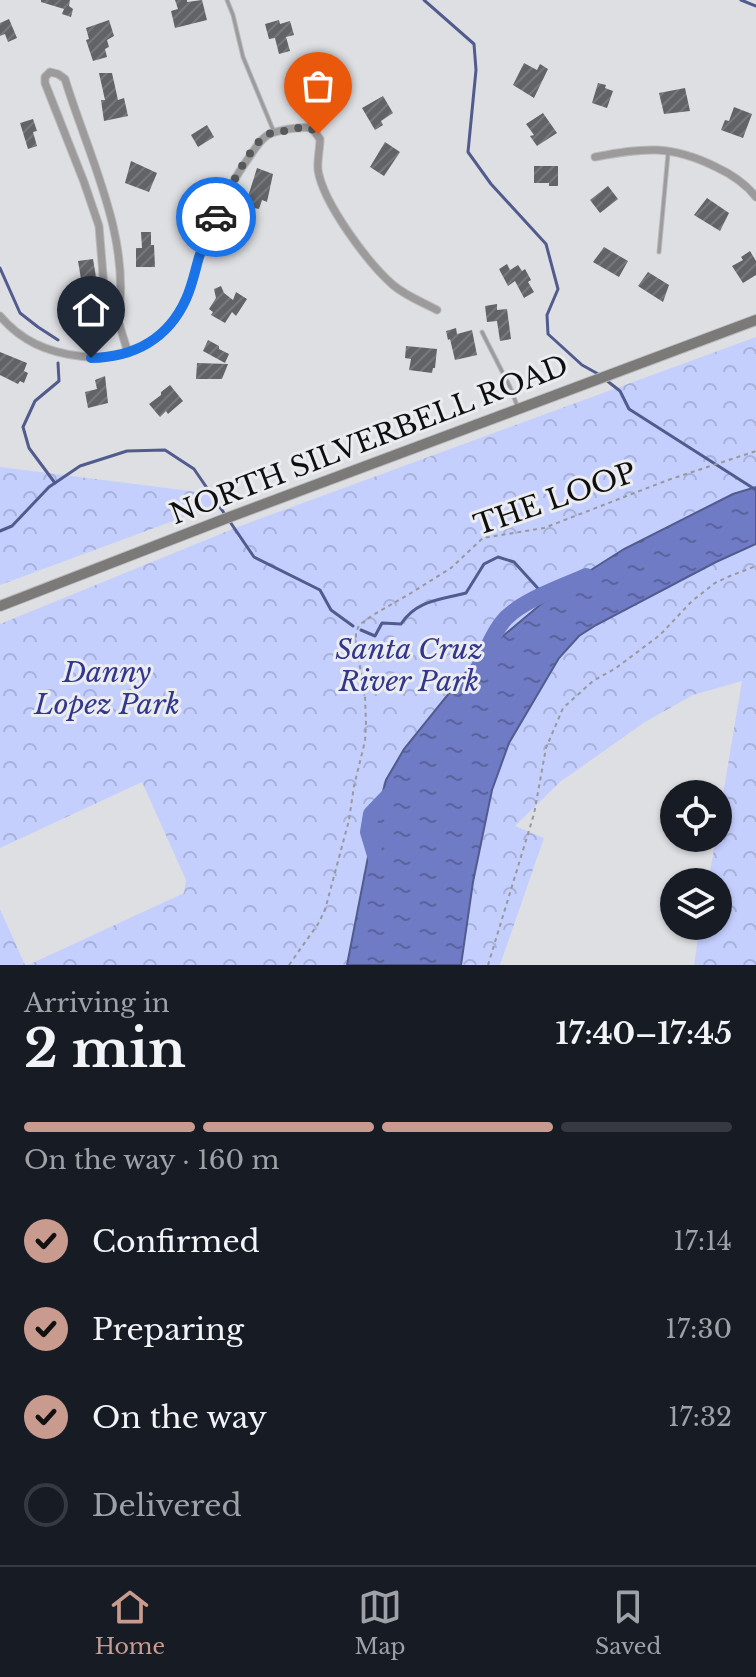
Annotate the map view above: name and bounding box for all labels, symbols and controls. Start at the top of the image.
pin [284,52,352,134]
icon: bag [296,64,340,108]
courier [176,177,256,257]
icon: car [194,195,238,239]
pin [57,276,125,358]
icon: home [69,288,113,332]
street label: NORTH SILVERBELL ROAD [165,348,573,532]
street label: THE LOOP [470,455,640,543]
park label: Santa Cruz River Park [335,632,483,699]
park label: Danny Lopez Park [33,655,180,722]
map controls [660,780,732,940]
button: locate [660,780,732,852]
button: layers [660,868,732,940]
text: Arriving in [24,987,170,1019]
text: 17:40–17:45 [556,1015,732,1052]
text: 2 min [24,1017,186,1081]
text: On the way · 160 m [24,1144,279,1176]
icon: check [24,1219,68,1263]
text: Confirmed [92,1223,260,1260]
text: 17:14 [673,1225,732,1257]
icon: check [24,1307,68,1351]
text: Preparing [92,1311,244,1348]
text: 17:30 [665,1313,732,1345]
icon: check [24,1395,68,1439]
text: On the way [92,1399,267,1436]
text: 17:32 [668,1401,732,1433]
text: Delivered [92,1487,242,1524]
tab: Home [95,1585,165,1660]
tab: Map [354,1585,406,1660]
tab: Saved [595,1585,661,1660]

